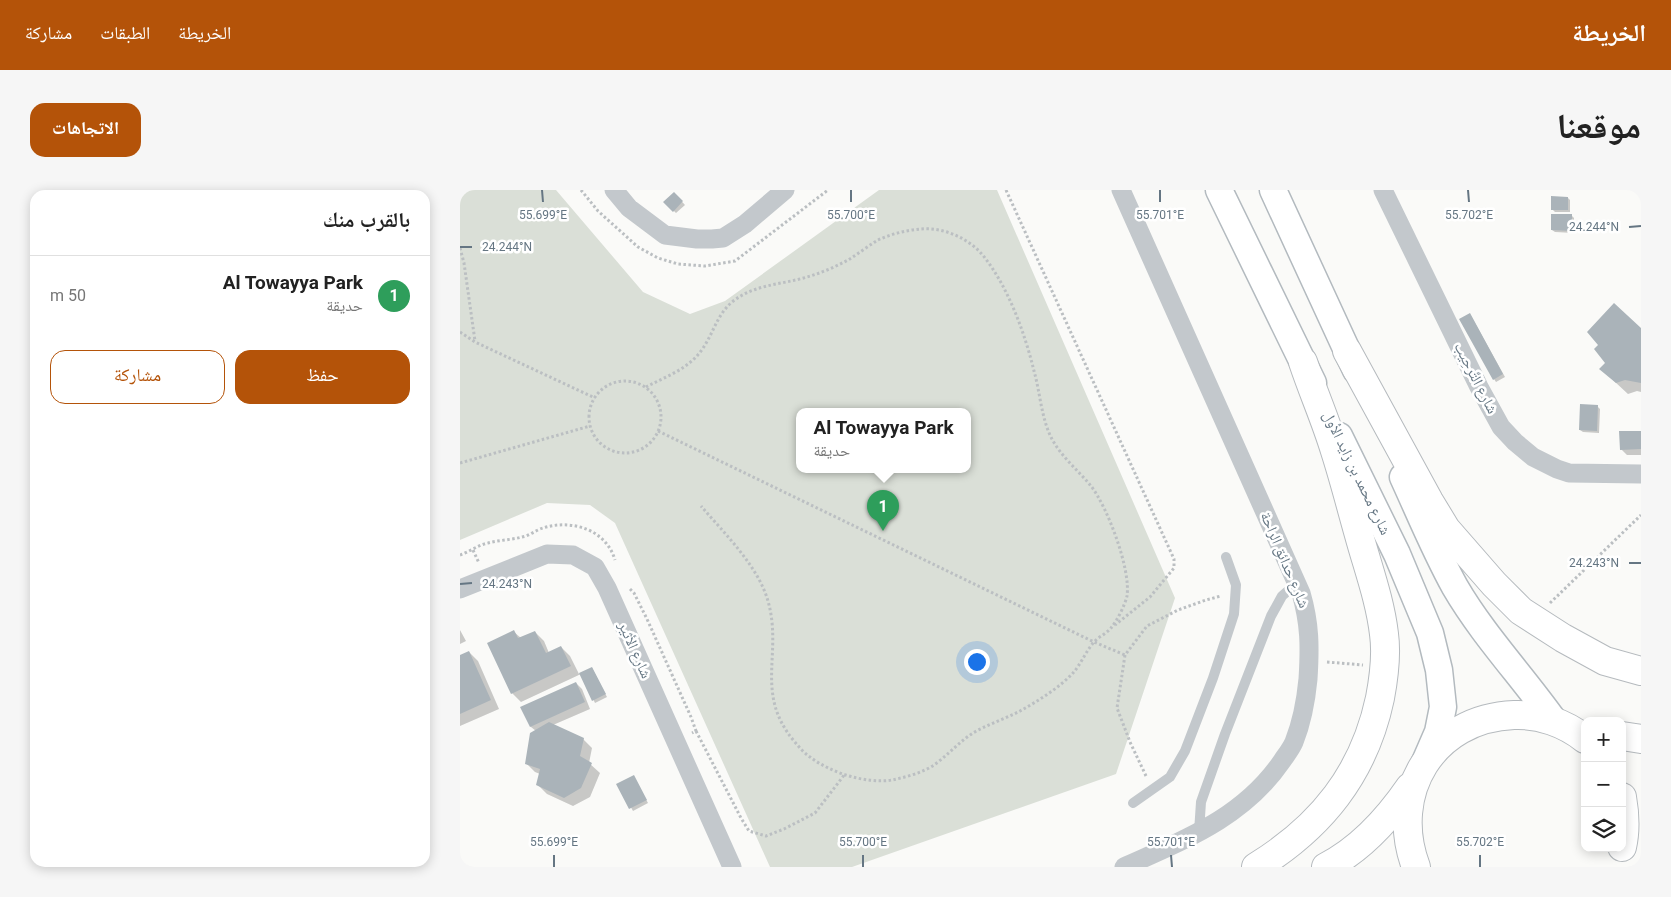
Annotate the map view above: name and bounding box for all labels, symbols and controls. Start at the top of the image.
text: الخريطة [1572,19,1646,47]
text: مشاركة [25,22,72,43]
text: الطبقات [100,22,150,43]
text: الخريطة [178,22,231,43]
button: الاتجاهات [30,103,141,157]
text: موقعنا [1556,106,1641,147]
text: بالقرب منك [323,208,410,232]
text: 55.699°E [519,208,567,222]
text: 55.700°E [827,208,875,222]
text: 55.701°E [1136,208,1184,222]
text: 55.702°E [1445,208,1493,222]
text: 24.244°N [1569,220,1619,234]
text: 24.244°N [482,240,532,254]
text: Al Towayya Park [223,271,363,294]
text: 50 m [50,286,86,305]
text: 1 [389,286,399,305]
text: حديقة [326,296,363,315]
street label: شارع التَّرحِيب [1449,339,1502,417]
button: مشاركة [50,350,225,404]
button: حفظ [235,350,410,404]
popup [796,408,971,473]
street label: شارع محمد بن زايد الأول [1318,408,1395,538]
text: Al Towayya Park [813,416,954,439]
text: حديقة [813,441,850,460]
pin: 1 [867,490,899,531]
street label: شارع حدائق الراحة [1256,509,1313,611]
text: 24.243°N [1569,556,1619,570]
text: 24.243°N [482,577,532,591]
street label: شارع الأثير [613,618,656,682]
your location [964,649,990,675]
map controls [1581,717,1626,852]
button: + [1581,717,1626,762]
button: − [1581,762,1626,807]
button: layers [1581,807,1626,852]
text: 55.699°E [530,835,578,849]
text: 55.700°E [839,835,887,849]
text: 55.701°E [1147,835,1195,849]
text: 55.702°E [1456,835,1504,849]

